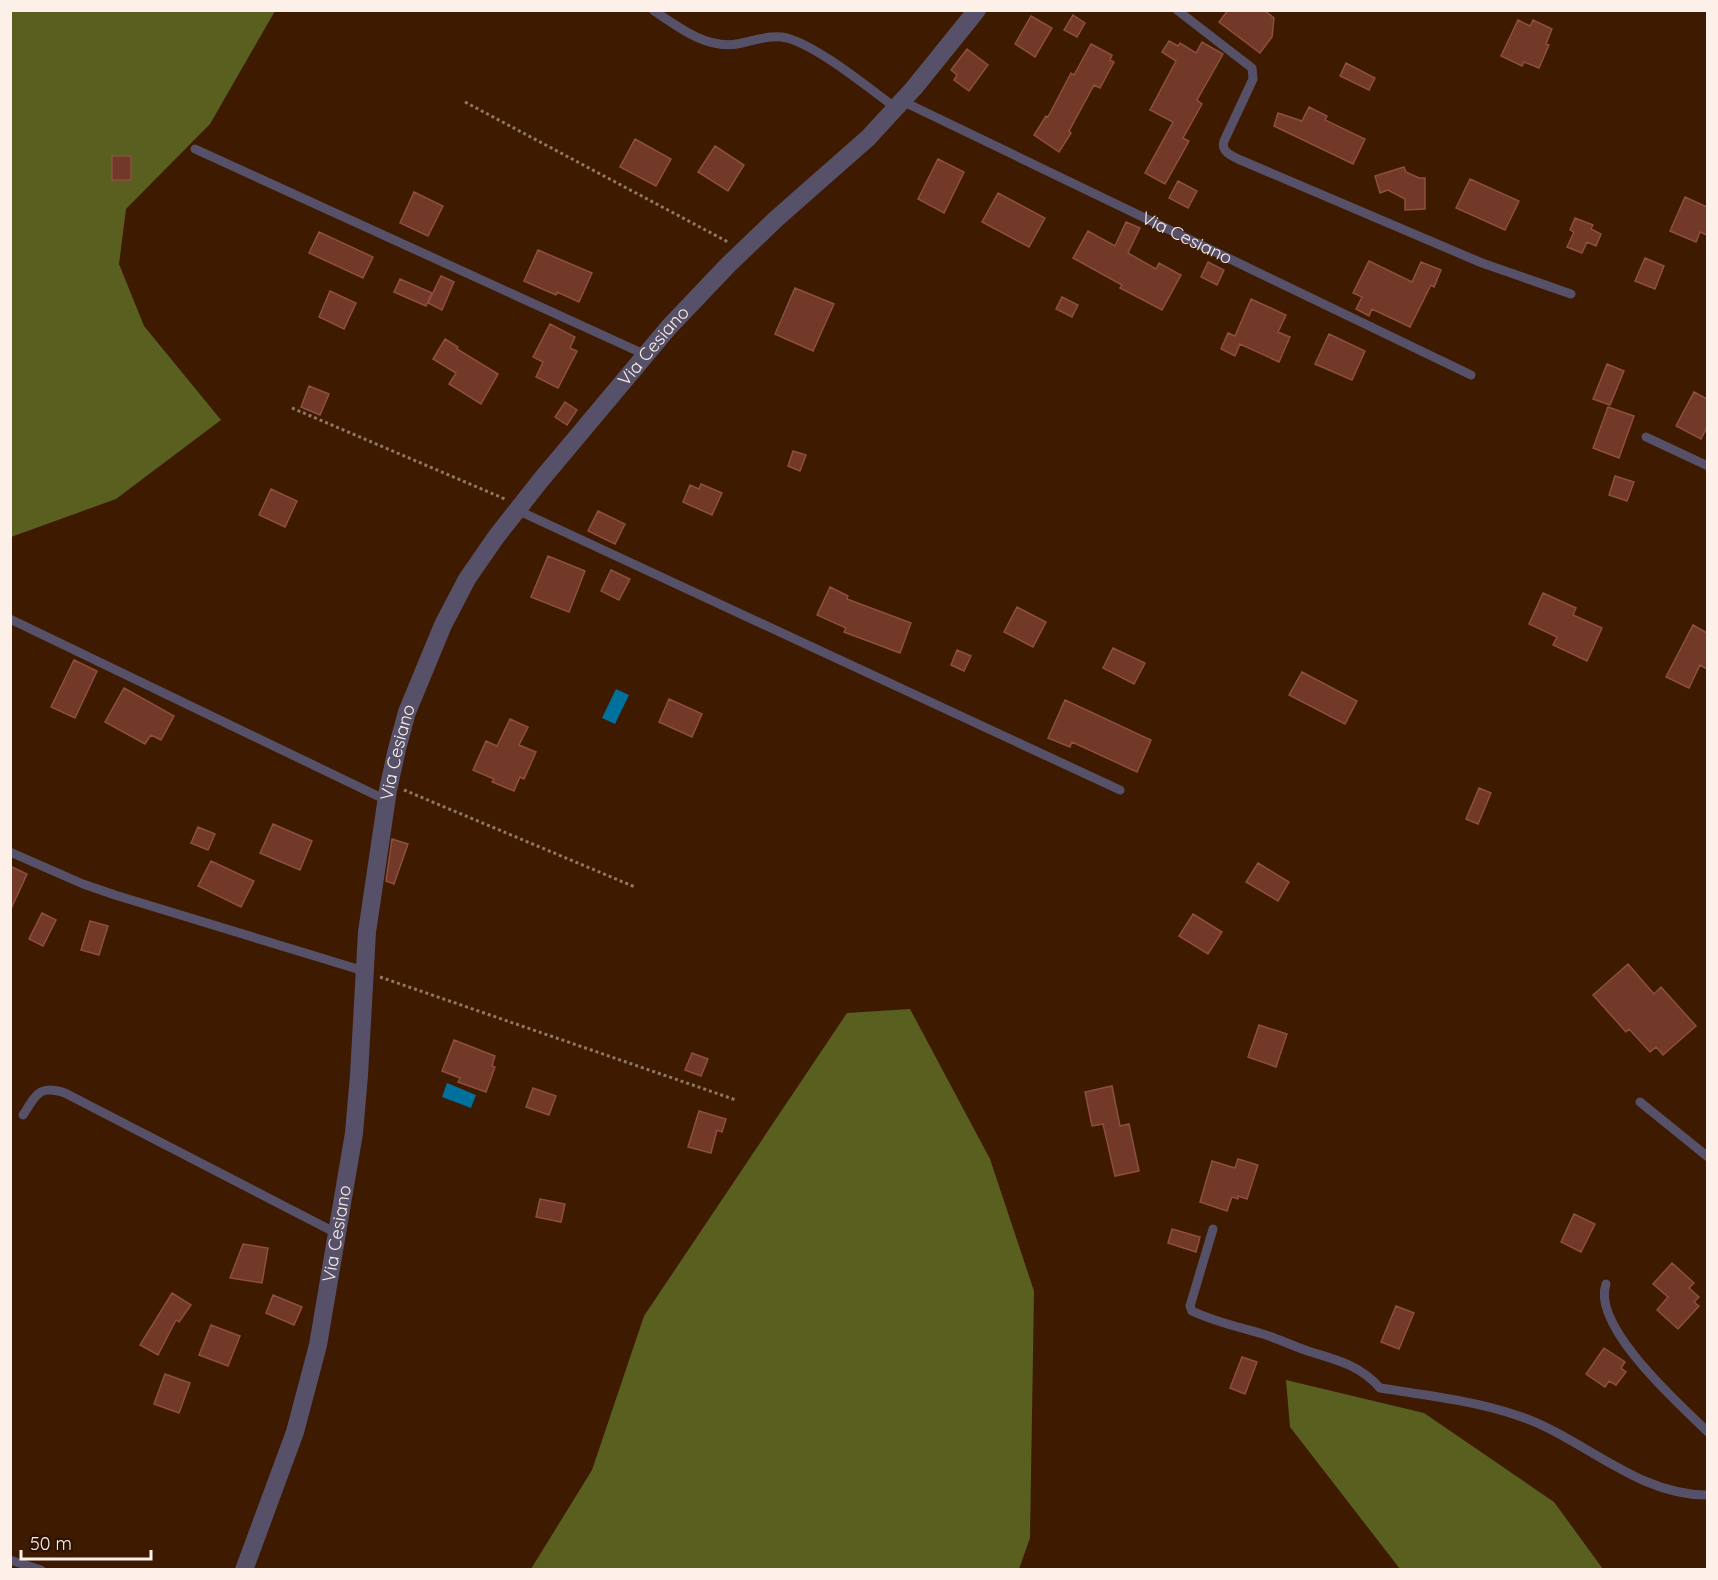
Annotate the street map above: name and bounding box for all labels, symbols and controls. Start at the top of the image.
street label: Via Cesiano [1138,206,1236,269]
street label: Via Cesiano [612,301,694,391]
street label: Via Cesiano [375,700,420,802]
street label: Via Cesiano [317,1183,356,1284]
scale bar [21,1523,152,1561]
text: 50 m [30,1532,72,1555]

